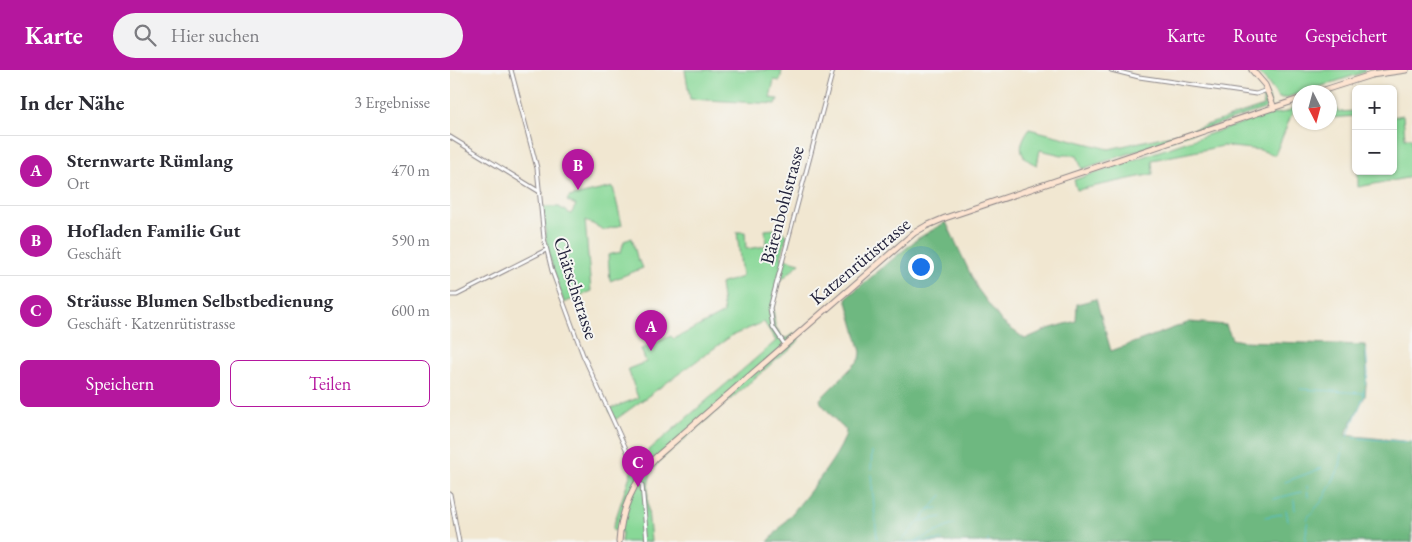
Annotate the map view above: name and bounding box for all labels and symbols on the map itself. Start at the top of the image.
north arrow [1292,85,1337,130]
street label: Bärenbohlstrasse [754,143,810,267]
pin: B [562,149,594,190]
street label: Katzenrütistrasse [805,212,915,310]
street label: Chätschstrasse [548,234,604,342]
your location [908,254,934,280]
pin: A [635,310,667,351]
pin: C [622,446,654,487]

